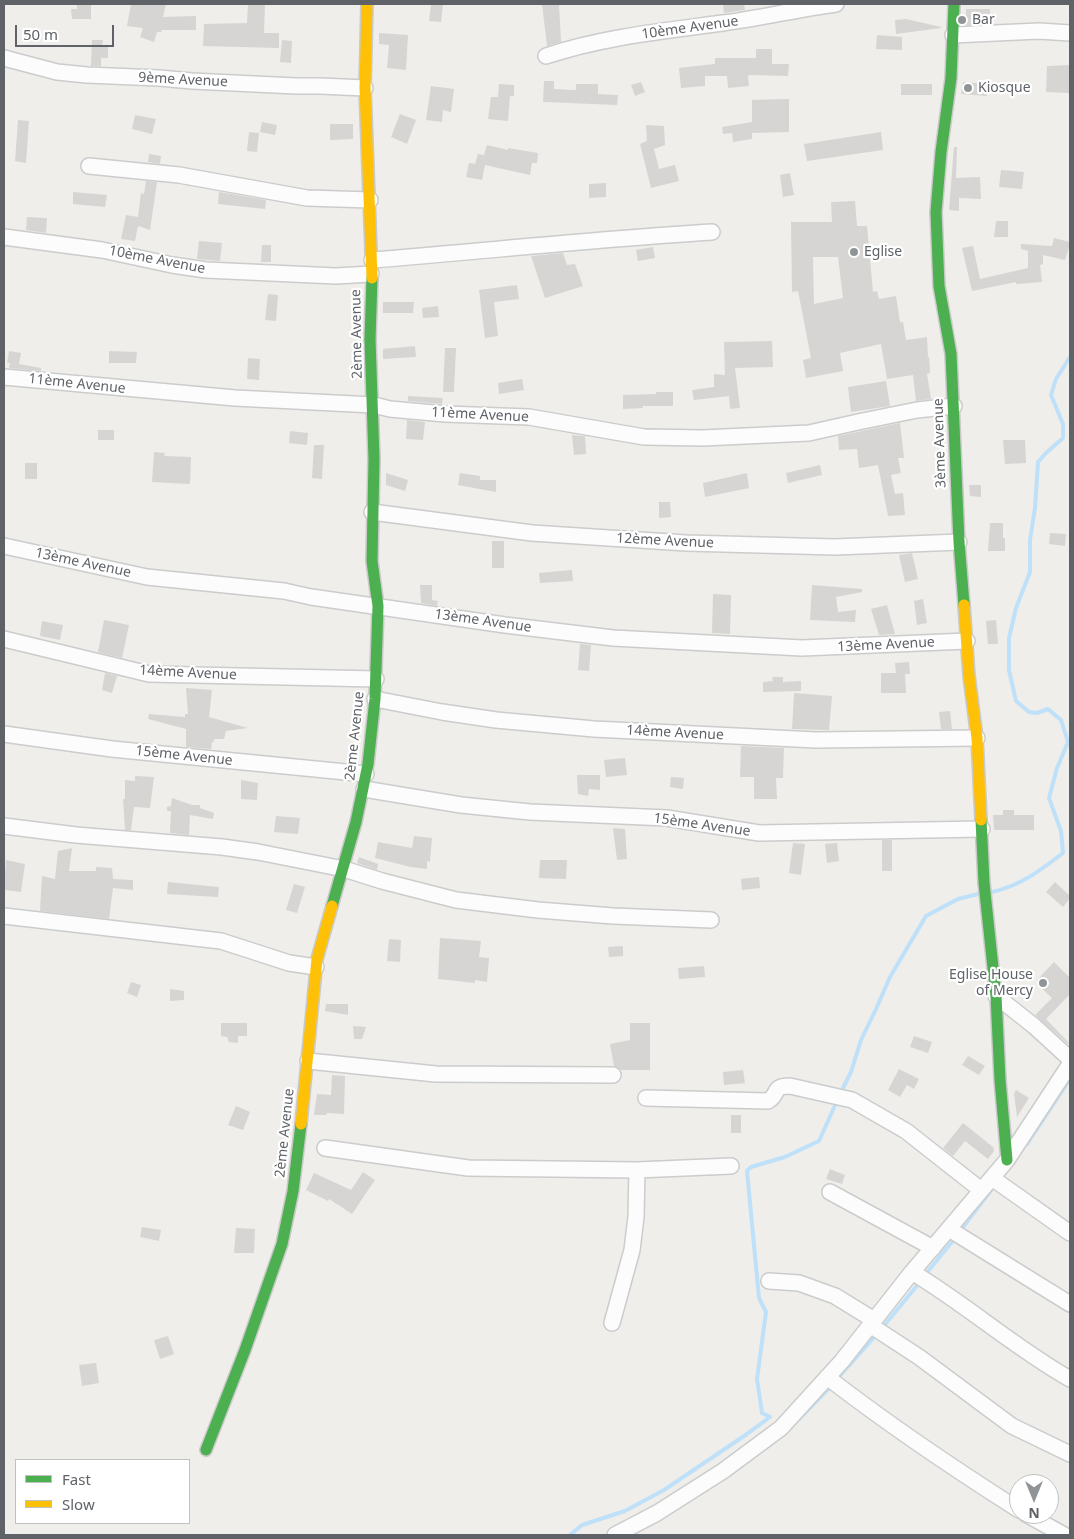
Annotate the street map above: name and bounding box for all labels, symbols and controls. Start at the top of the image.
place label: Bar [972,12,995,28]
street label: 10ème Avenue [640,13,740,43]
marker: Bar [956,14,968,26]
scale bar [18,15,116,47]
text: 50 m [23,24,58,44]
street label: 9ème Avenue [138,69,228,91]
place label: Kiosque [978,80,1031,96]
marker: Kiosque [962,82,974,94]
street label: 10ème Avenue [107,242,207,278]
place label: Eglise [864,244,902,260]
marker: Eglise [848,246,860,258]
street label: 2ème Avenue [348,289,366,379]
street label: 11ème Avenue [28,371,126,397]
street label: 3ème Avenue [930,398,950,488]
street label: 11ème Avenue [431,404,529,426]
street label: 12ème Avenue [616,530,714,552]
street label: 13ème Avenue [33,545,133,581]
street label: 13ème Avenue [433,606,533,636]
street label: 13ème Avenue [837,634,935,656]
street label: 14ème Avenue [139,662,237,684]
street label: 2ème Avenue [342,691,368,781]
street label: 14ème Avenue [626,722,724,744]
street label: 15ème Avenue [135,743,233,769]
street label: 15ème Avenue [652,810,752,840]
place label: Eglise House of Mercy [949,967,1033,1000]
marker: Eglise House of Mercy [1037,977,1049,989]
street label: 2ème Avenue [272,1088,298,1178]
legend [15,1459,190,1524]
text: Fast [62,1469,91,1489]
north arrow [1009,1474,1059,1524]
text: Slow [62,1494,95,1514]
text: N [1028,1504,1040,1523]

